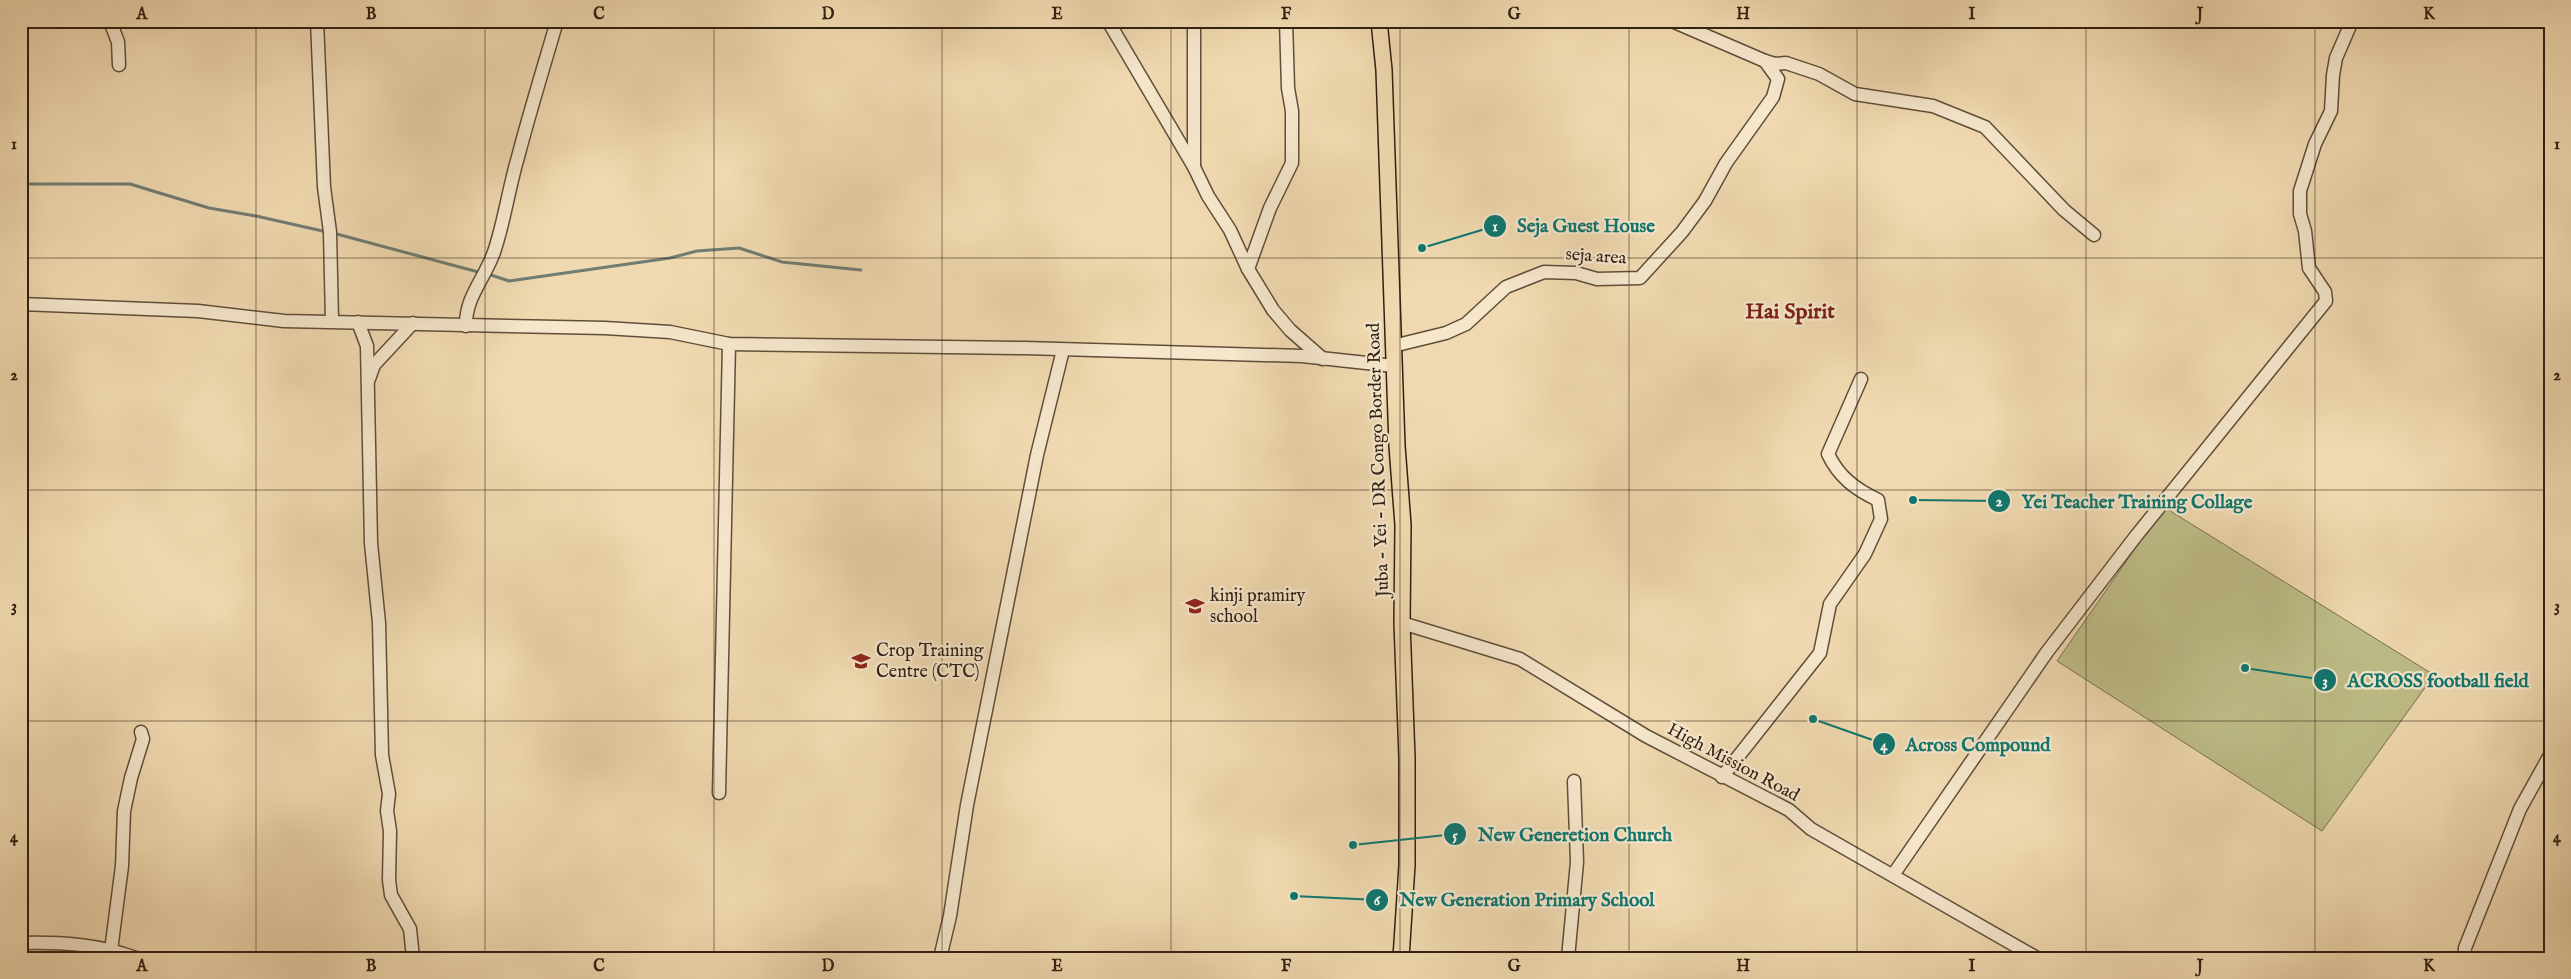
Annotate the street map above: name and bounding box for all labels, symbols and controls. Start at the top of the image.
text: A [136,5,149,25]
text: B [366,5,377,25]
text: C [593,5,605,25]
text: D [822,5,835,25]
text: E [1051,5,1063,25]
text: F [1281,5,1292,25]
text: G [1508,5,1521,25]
text: H [1736,5,1750,25]
text: I [1969,5,1976,25]
text: J [2195,5,2204,25]
text: K [2423,5,2436,25]
text: 1 [11,135,17,155]
text: 1 [2554,135,2560,155]
callout: Seja Guest House [1482,209,1665,243]
text: Seja Guest House [1517,215,1655,239]
text: 1 [1492,217,1498,236]
street label: seja area [1565,243,1627,271]
district label: Hai Spirit [1745,298,1835,326]
street label: Juba - Yei - DR Congo Border Road [1363,322,1395,600]
text: 2 [10,366,18,386]
text: 2 [2553,366,2561,386]
callout: Yei Teacher Training Collage [1987,484,2262,518]
text: Yei Teacher Training Collage [2022,491,2253,515]
text: 2 [1995,492,2003,511]
place label: kinji pramiry school [1210,585,1305,629]
school or university icon: kinji pramiry school [1184,595,1206,617]
text: 3 [11,597,17,617]
text: 3 [2554,597,2560,617]
place label: Crop Training Centre (CTC) [876,640,984,684]
school or university icon: Crop Training Centre (CTC) [850,650,872,672]
callout: ACROSS football field [2312,663,2539,697]
text: ACROSS football field [2346,670,2530,694]
text: 3 [2322,672,2328,691]
street label: High Mission Road [1663,718,1803,808]
callout: Across Compound [1871,727,2061,761]
text: Across Compound [1905,734,2051,758]
text: 4 [1880,736,1888,755]
callout: New Generetion Church [1443,817,1682,851]
text: New Generetion Church [1477,824,1673,848]
text: 5 [1452,826,1458,845]
text: 4 [10,828,19,848]
text: 4 [2553,828,2562,848]
callout: New Generation Primary School [1365,883,1665,917]
text: New Generation Primary School [1398,889,1655,913]
text: 6 [1374,891,1381,910]
text: A [136,957,149,977]
text: B [366,957,377,977]
text: C [593,957,605,977]
text: D [822,957,835,977]
text: E [1051,957,1063,977]
text: F [1281,957,1292,977]
text: G [1508,957,1521,977]
text: H [1736,957,1750,977]
text: I [1969,957,1976,977]
text: J [2195,957,2204,977]
text: K [2423,957,2436,977]

